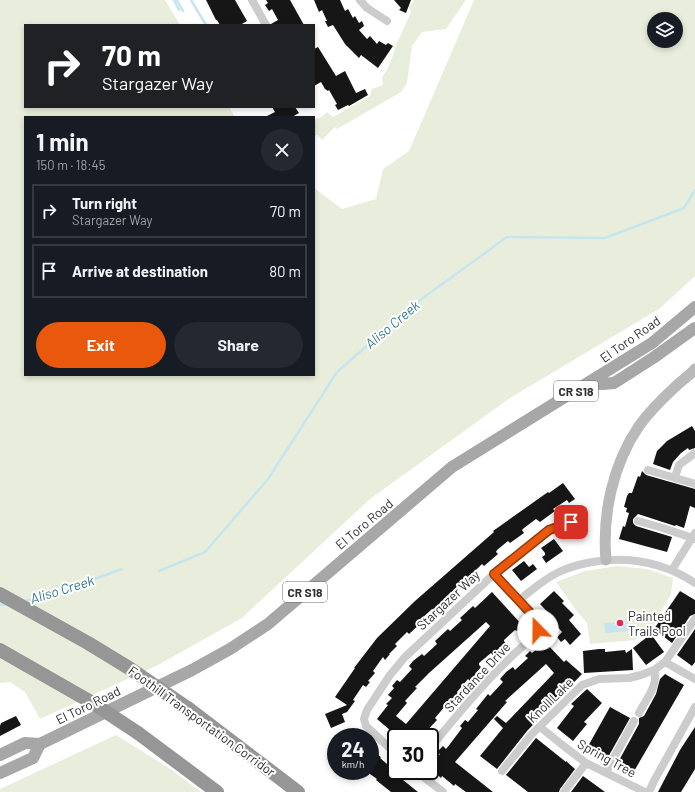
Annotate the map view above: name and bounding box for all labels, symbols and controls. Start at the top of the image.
map controls [647,12,683,48]
button: layers [647,12,683,48]
text: 70 m [102,38,161,72]
icon: right [36,40,88,92]
text: Stargazer Way [102,72,214,94]
text: 1 min [36,127,89,156]
button: close [261,129,303,171]
text: 150 m · 18:45 [36,157,105,173]
text: Turn right [72,194,137,212]
icon: right [38,200,60,222]
text: 70 m [270,202,301,220]
text: Stargazer Way [72,212,153,228]
icon: arrive [38,260,60,282]
text: Arrive at destination [72,262,208,280]
text: 80 m [269,262,301,280]
water label: Aliso Creek [361,296,423,352]
street label: El Toro Road [597,312,663,366]
button: Exit [36,322,166,368]
button: Share [174,322,303,368]
road number: CR S18 [554,381,598,401]
street label: El Toro Road [332,495,396,553]
pin [554,505,588,539]
icon: arrive [560,511,582,533]
street label: Stargazer Way [413,567,483,633]
water label: Aliso Creek [28,571,96,607]
road number: CR S18 [283,582,327,602]
place label: Painted Trails Pool [628,608,686,639]
position arrow [517,609,559,651]
marker: Painted Trails Pool [615,618,625,628]
street label: Stardance Drive [441,639,513,715]
street label: Foothill Transportation Corridor [125,662,279,780]
street label: Knoll Lake [524,674,576,726]
street label: El Toro Road [53,682,123,728]
speed limit sign: 30 [387,728,439,780]
street label: Spring Tree [575,735,639,781]
text: 24 [341,737,365,761]
text: km/h [342,758,364,770]

